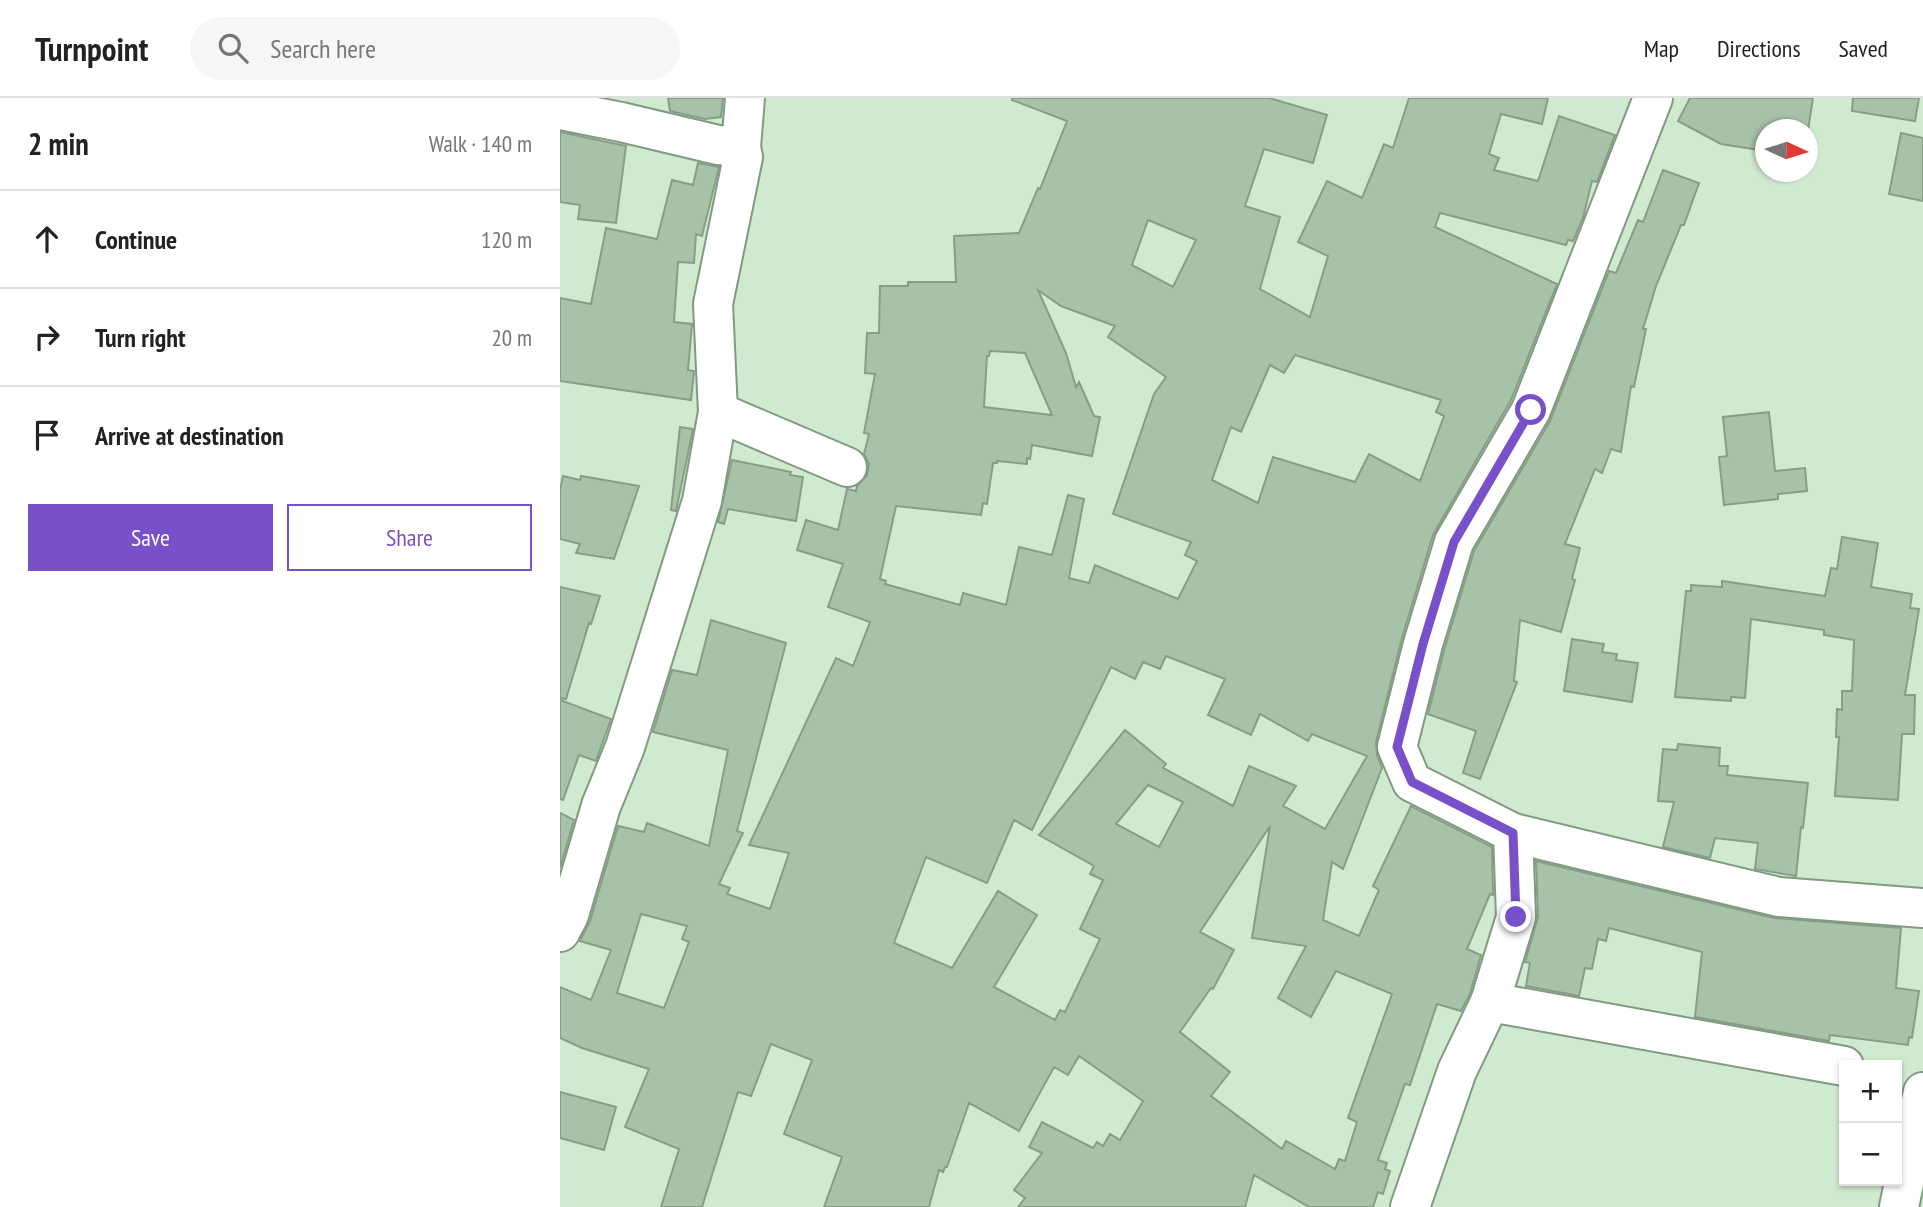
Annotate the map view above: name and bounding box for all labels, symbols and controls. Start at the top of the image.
search box [190,17,680,80]
text: Turnpoint [35,27,148,70]
icon: search [214,29,252,67]
text: Search here [270,32,376,65]
text: Map [1644,33,1679,64]
text: Directions [1717,33,1801,64]
text: Saved [1839,33,1888,64]
north arrow [1755,119,1818,182]
text: 2 min [28,124,89,163]
text: Walk · 140 m [429,129,532,158]
icon: ahead [28,220,66,258]
text: Continue [95,223,177,256]
text: 120 m [481,225,532,254]
icon: right [28,318,66,356]
text: Turn right [95,321,186,354]
text: 20 m [491,323,532,352]
route start [1515,394,1546,425]
icon: arrive [28,416,66,454]
text: Arrive at destination [95,419,284,452]
button: Save [28,504,273,571]
button: Share [287,504,532,571]
route end [1500,901,1531,932]
map controls [1839,1060,1902,1186]
button: + [1839,1060,1902,1123]
button: − [1839,1123,1902,1186]

